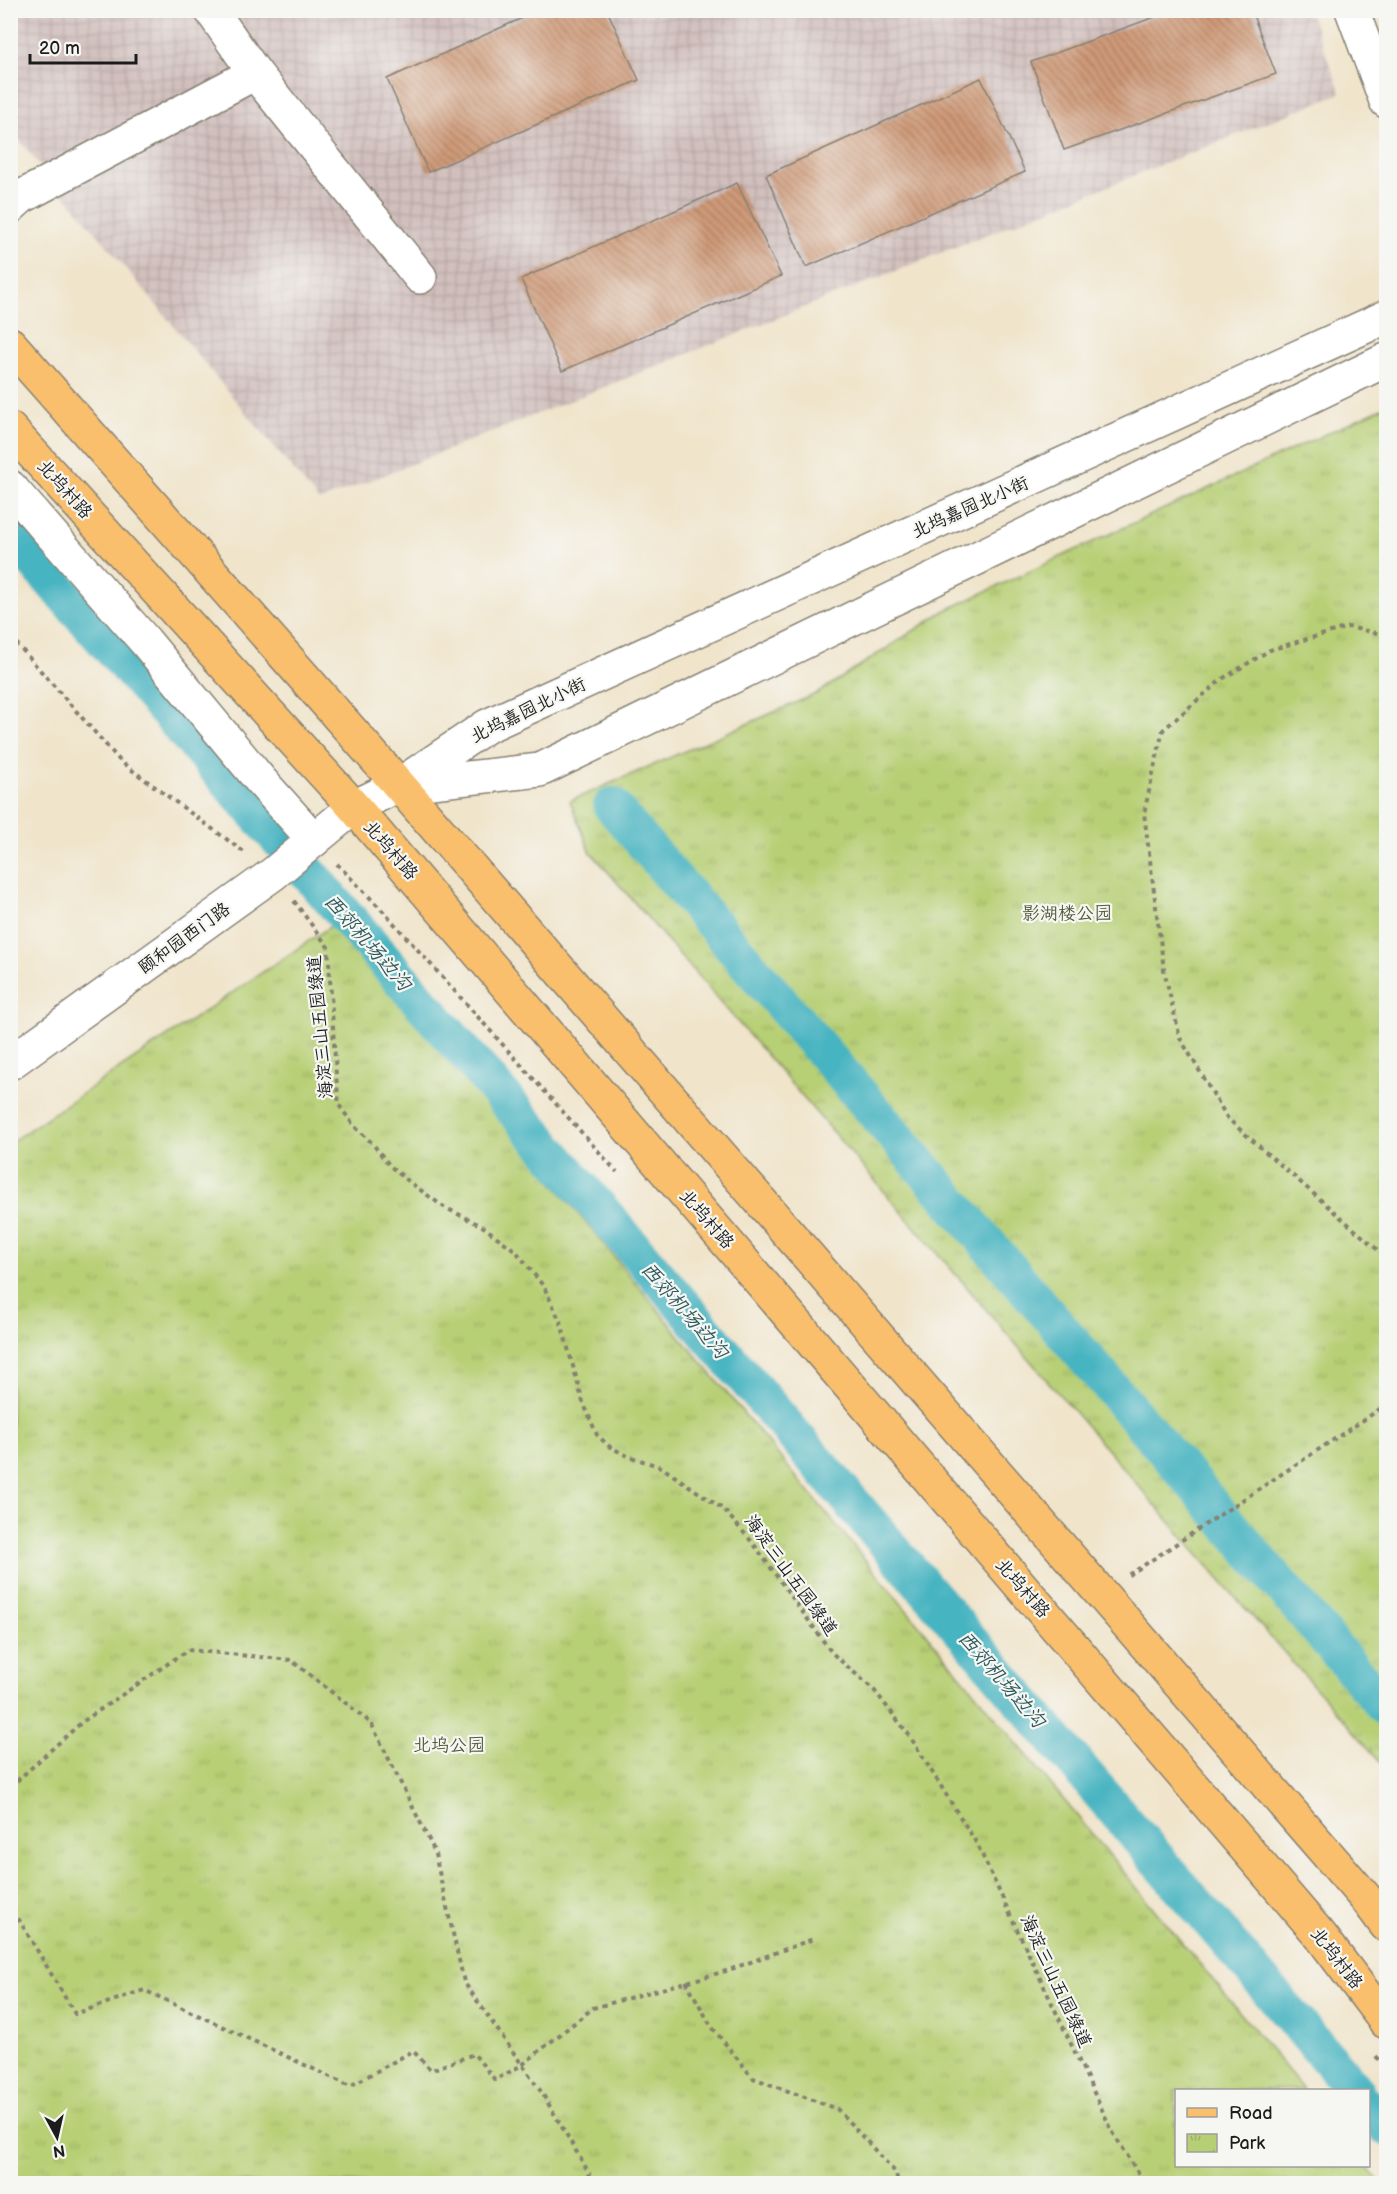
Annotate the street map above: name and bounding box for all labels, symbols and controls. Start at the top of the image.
scale bar [30,27,136,65]
text: 20 m [39,38,80,59]
street label: 北坞村路 [33,456,97,523]
street label: 北坞嘉园北小街 [908,472,1032,543]
street label: 北坞嘉园北小街 [467,673,589,748]
street label: 北坞村路 [359,816,422,884]
water label: 西郊机场边沟 [319,890,417,997]
street label: 颐和园西门路 [134,898,234,979]
park label: 影湖楼公园 [1022,903,1112,924]
street label: 海淀三山五园绿道 [304,954,337,1100]
street label: 北坞村路 [675,1185,738,1253]
water label: 西郊机场边沟 [636,1258,734,1365]
street label: 海淀三山五园绿道 [740,1511,841,1640]
street label: 北坞村路 [991,1554,1054,1622]
water label: 西郊机场边沟 [953,1627,1051,1734]
park label: 北坞公园 [413,1735,485,1756]
street label: 海淀三山五园绿道 [1016,1912,1095,2051]
street label: 北坞村路 [1306,1923,1367,1993]
legend [1175,2089,1370,2167]
text: Road [1229,2103,1273,2124]
north arrow [27,2107,87,2167]
text: Park [1229,2133,1265,2154]
text: N [52,2140,66,2161]

